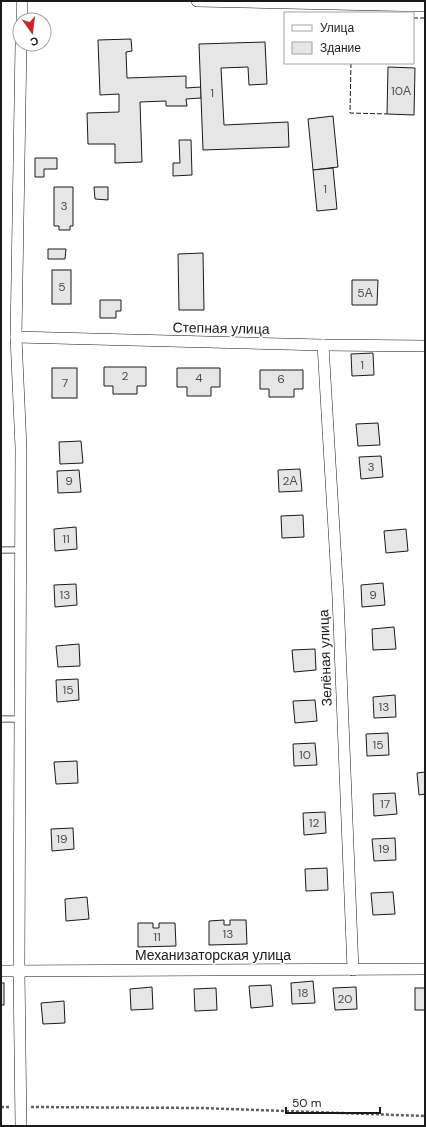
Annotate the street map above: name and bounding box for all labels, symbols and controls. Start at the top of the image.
north arrow [12,12,52,52]
legend [284,12,414,64]
text: Улица [320,20,354,36]
text: С [29,34,40,49]
text: Здание [320,40,361,56]
house number: 10А [391,83,411,99]
house number: 1 [210,85,214,101]
house number: 1 [323,181,327,197]
house number: 3 [60,198,68,214]
house number: 5 [58,279,66,295]
house number: 5А [357,285,373,301]
street label: Степная улица [172,318,270,338]
house number: 1 [360,357,364,373]
house number: 2 [122,368,129,384]
house number: 4 [195,370,203,386]
house number: 6 [277,371,285,387]
house number: 7 [62,375,68,391]
house number: 3 [367,459,375,475]
house number: 9 [65,473,73,489]
house number: 2А [283,473,297,489]
house number: 11 [62,531,70,547]
house number: 13 [60,587,70,603]
house number: 9 [369,587,377,603]
street label: Зелёная улица [314,609,336,707]
house number: 15 [62,682,74,698]
house number: 13 [379,699,389,715]
house number: 15 [372,737,384,753]
house number: 10 [299,747,311,763]
house number: 17 [380,796,390,812]
house number: 12 [309,815,319,831]
house number: 19 [56,831,68,847]
house number: 19 [378,841,390,857]
house number: 13 [223,926,233,942]
house number: 11 [153,929,161,945]
street label: Механизаторская улица [135,946,291,964]
house number: 18 [297,985,309,1001]
house number: 20 [337,991,353,1007]
scale bar [286,1089,380,1115]
text: 50 m [292,1095,321,1111]

